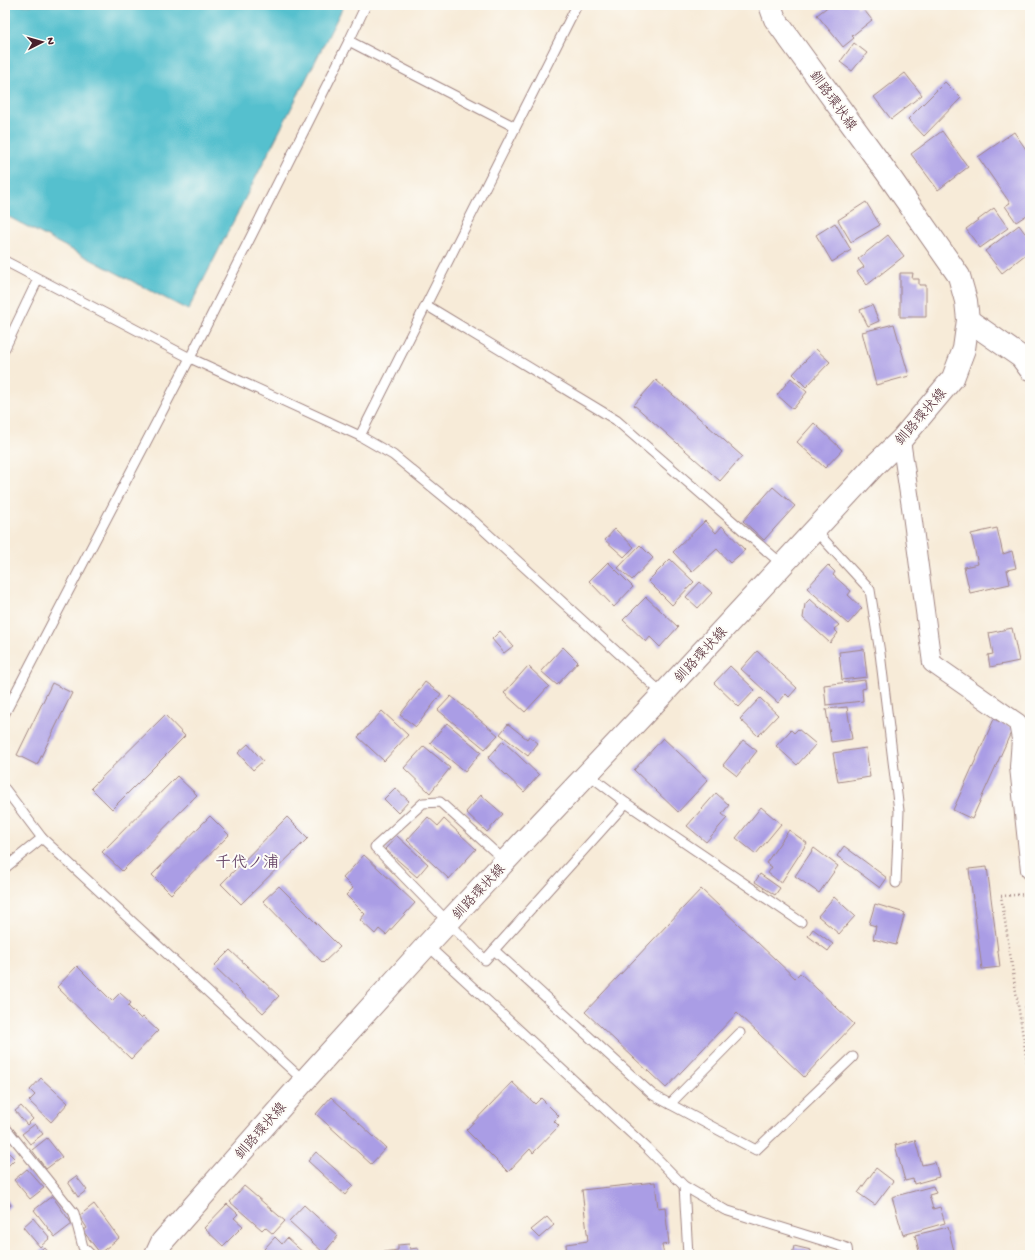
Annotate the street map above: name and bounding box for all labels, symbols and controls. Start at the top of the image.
north arrow [22,22,62,62]
text: N [44,37,56,45]
street label: 釧路環状線 [805,68,859,135]
street label: 釧路環状線 [893,386,951,450]
street label: 釧路環状線 [672,624,732,687]
district label: 千代ノ浦 [215,853,279,874]
street label: 釧路環状線 [450,861,510,924]
street label: 釧路環状線 [233,1100,291,1164]

